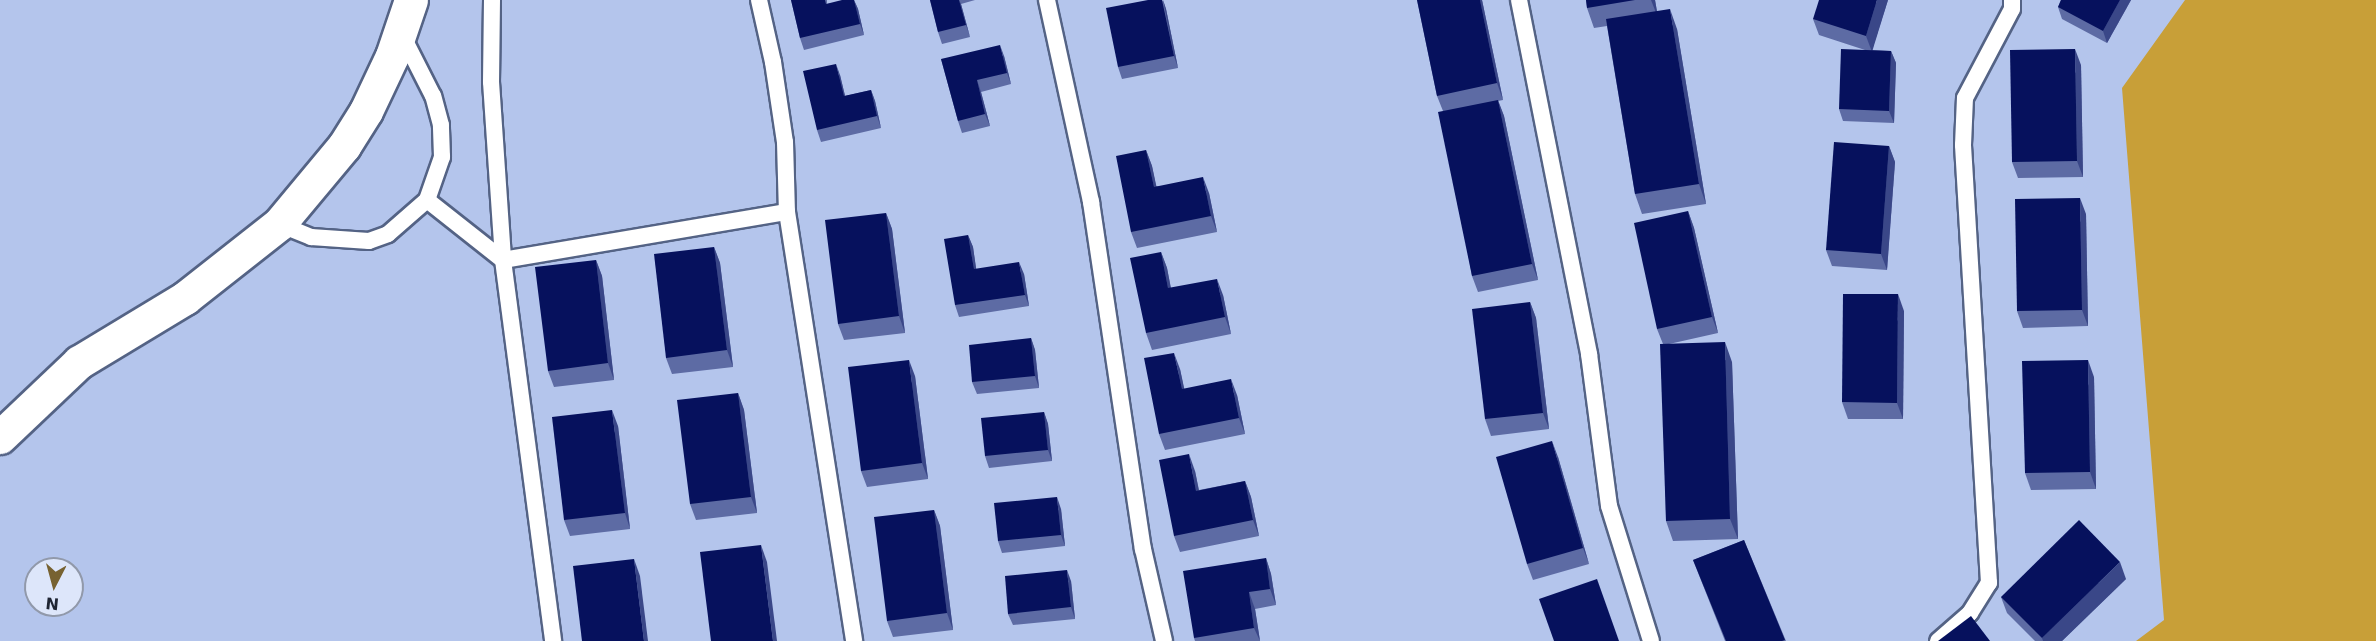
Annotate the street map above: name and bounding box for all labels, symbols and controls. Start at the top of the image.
north arrow [24,557,84,617]
text: N [45,593,60,614]

